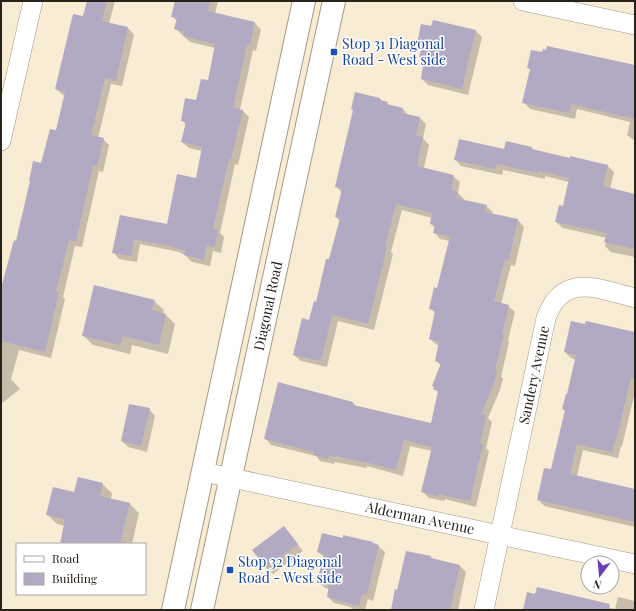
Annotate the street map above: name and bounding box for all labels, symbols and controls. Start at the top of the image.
place label: Stop 31 Diagonal Road - West side [342,34,446,69]
marker: Stop 31 Diagonal Road - West side [329,47,339,57]
street label: Diagonal Road [249,260,286,352]
street label: Sandery Avenue [514,324,553,426]
street label: Alderman Avenue [363,496,476,538]
legend [16,543,146,595]
text: Road [52,550,79,566]
place label: Stop 32 Diagonal Road - West side [238,552,342,587]
north arrow [580,555,620,595]
marker: Stop 32 Diagonal Road - West side [225,565,235,575]
text: Building [52,570,98,586]
text: N [591,577,603,593]

